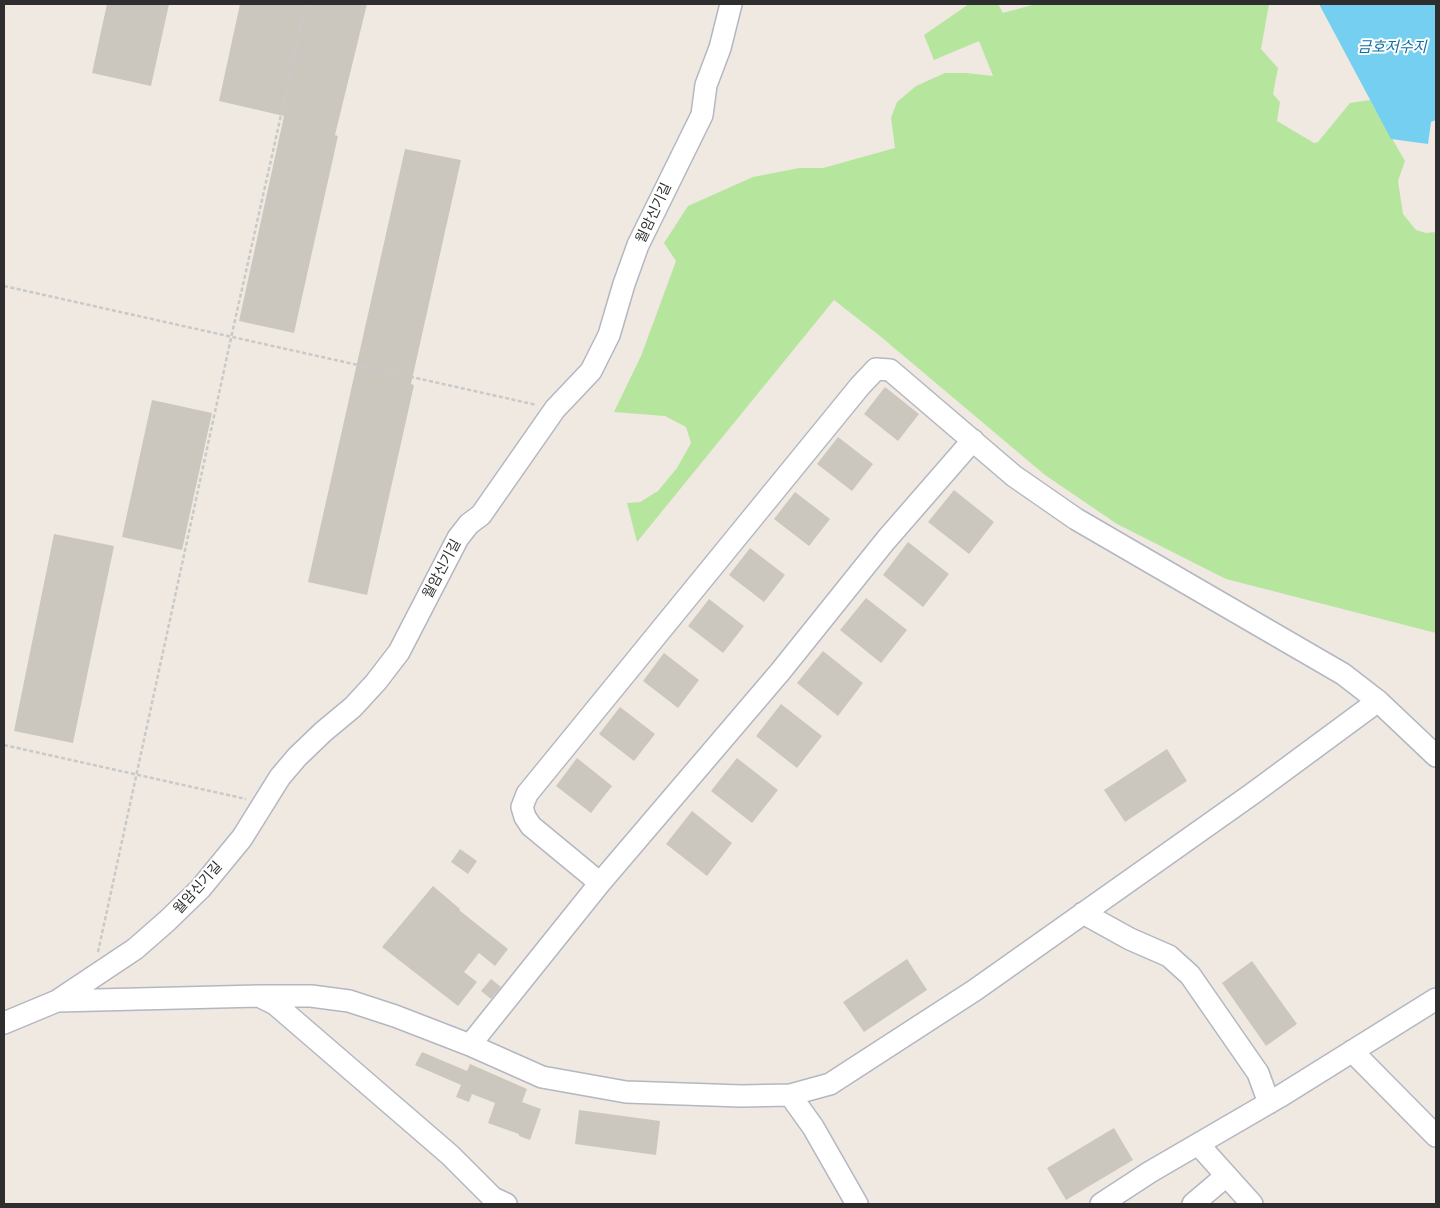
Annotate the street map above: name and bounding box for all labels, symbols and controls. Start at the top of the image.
water label: 금호저수지 [1358,39,1426,57]
street label: 월암신기길 [633,180,675,246]
street label: 월암신기길 [419,537,465,601]
street label: 월암신기길 [170,858,226,918]

